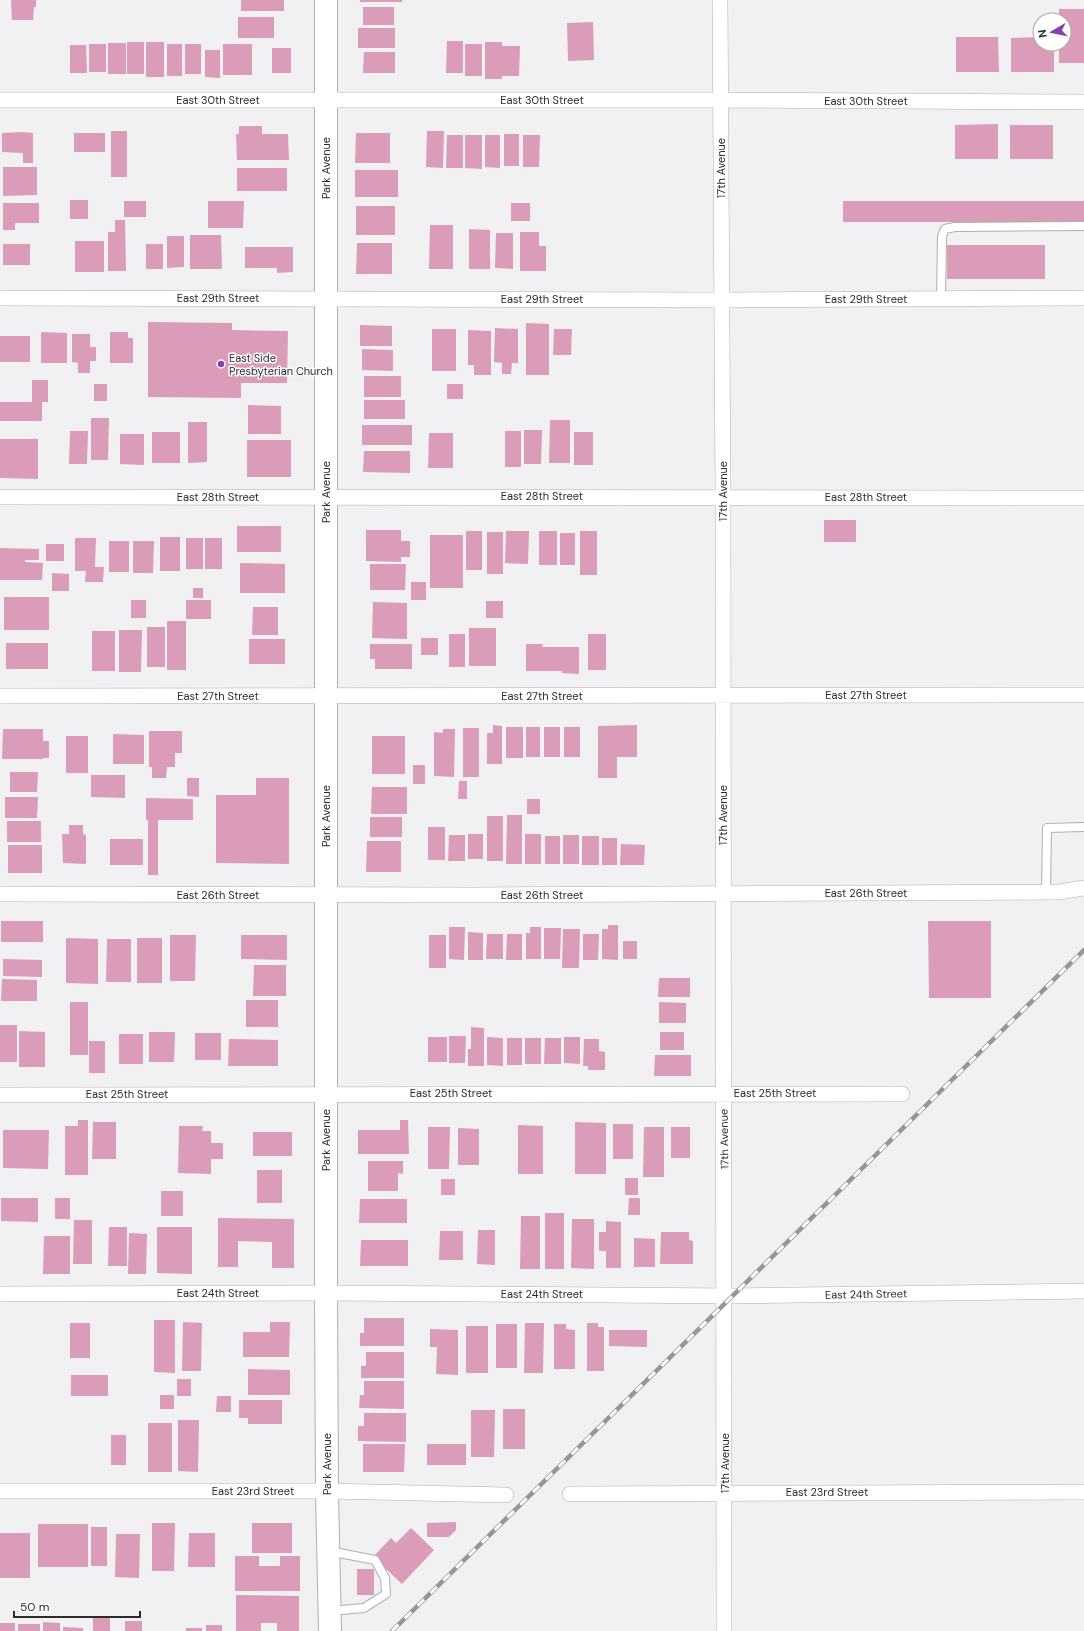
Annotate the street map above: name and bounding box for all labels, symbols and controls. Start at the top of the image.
north arrow [1032,12,1072,52]
text: N [1035,29,1050,39]
street label: East 30th Street [176,93,260,107]
street label: East 30th Street [500,93,584,107]
street label: East 30th Street [824,94,908,108]
street label: Park Avenue [319,137,333,199]
street label: 17th Avenue [714,138,728,198]
street label: East 29th Street [177,291,259,305]
street label: East 29th Street [501,292,583,306]
street label: East 29th Street [825,292,907,306]
place label: East Side Presbyterian Church [229,351,333,378]
marker: East Side Presbyterian Church [216,359,226,369]
street label: Park Avenue [319,461,333,523]
street label: 17th Avenue [716,461,730,521]
street label: East 28th Street [501,489,583,503]
street label: East 28th Street [177,490,259,504]
street label: East 28th Street [825,490,907,504]
street label: East 27th Street [825,688,907,702]
street label: East 27th Street [177,689,259,703]
street label: East 27th Street [501,689,583,703]
street label: Park Avenue [319,785,333,847]
street label: 17th Avenue [716,785,730,845]
street label: East 26th Street [825,886,907,900]
street label: East 26th Street [177,888,259,902]
street label: East 26th Street [501,888,583,902]
street label: East 25th Street [410,1086,492,1100]
street label: East 25th Street [734,1086,816,1100]
street label: East 25th Street [86,1087,168,1101]
street label: Park Avenue [319,1109,333,1171]
street label: 17th Avenue [716,1109,732,1169]
street label: East 24th Street [177,1286,259,1300]
street label: East 24th Street [825,1286,907,1302]
street label: East 24th Street [501,1287,583,1301]
street label: Park Avenue [320,1433,334,1495]
street label: 17th Avenue [718,1433,732,1493]
street label: East 23rd Street [212,1484,294,1498]
street label: East 23rd Street [786,1485,868,1499]
scale bar [14,1593,140,1619]
text: 50 m [20,1599,49,1615]

